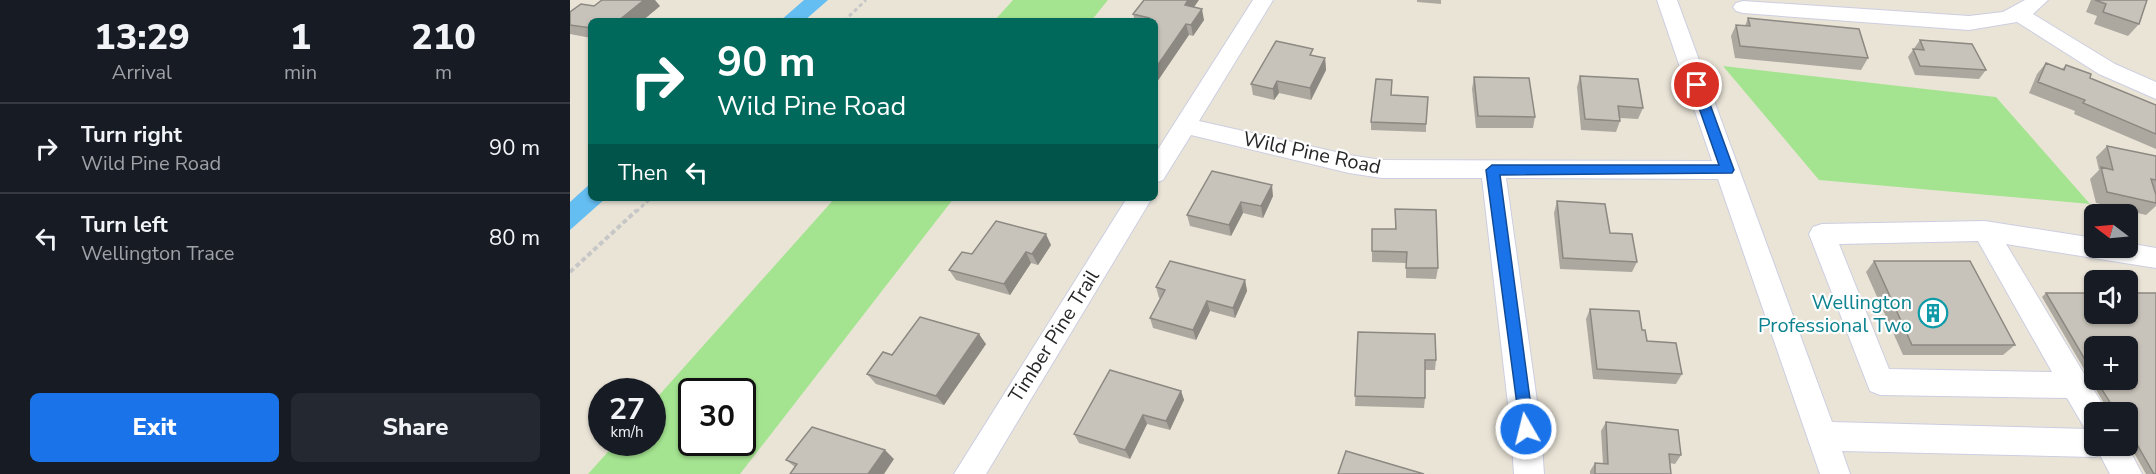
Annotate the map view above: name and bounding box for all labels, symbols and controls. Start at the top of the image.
text: 13:29 [94,13,190,62]
text: 1 [290,13,311,62]
text: 210 [411,13,476,62]
text: 90 m [717,34,816,91]
icon: right [618,42,696,120]
text: Arrival [112,59,172,86]
text: min [284,59,317,86]
text: m [435,59,452,86]
pin [1671,59,1722,110]
icon: arrive [1680,68,1713,101]
text: Wild Pine Road [717,88,906,125]
text: Turn right [81,120,182,150]
street label: Wild Pine Road [1241,125,1383,181]
icon: right [30,132,63,165]
text: 90 m [489,133,540,163]
text: Wild Pine Road [81,150,221,177]
icon: left [680,156,713,189]
text: Then [618,158,668,188]
north arrow [2084,204,2138,258]
map controls [2084,204,2138,456]
text: Turn left [81,210,168,240]
icon: left [30,222,63,255]
text: 80 m [489,223,540,253]
text: Wellington Trace [81,240,234,267]
street label: Timber Pine Trail [1002,265,1106,407]
button: sound [2084,270,2138,324]
place label: Wellington Professional Two [1758,289,1912,339]
building icon: Wellington Professional Two [1917,297,1949,329]
button: + [2084,336,2138,390]
speed limit sign: 30 [678,378,756,456]
text: 27 [609,389,645,430]
button: Exit [30,393,279,462]
button: Share [291,393,540,462]
position arrow [1494,397,1558,461]
button: − [2084,402,2138,456]
text: km/h [610,422,644,442]

